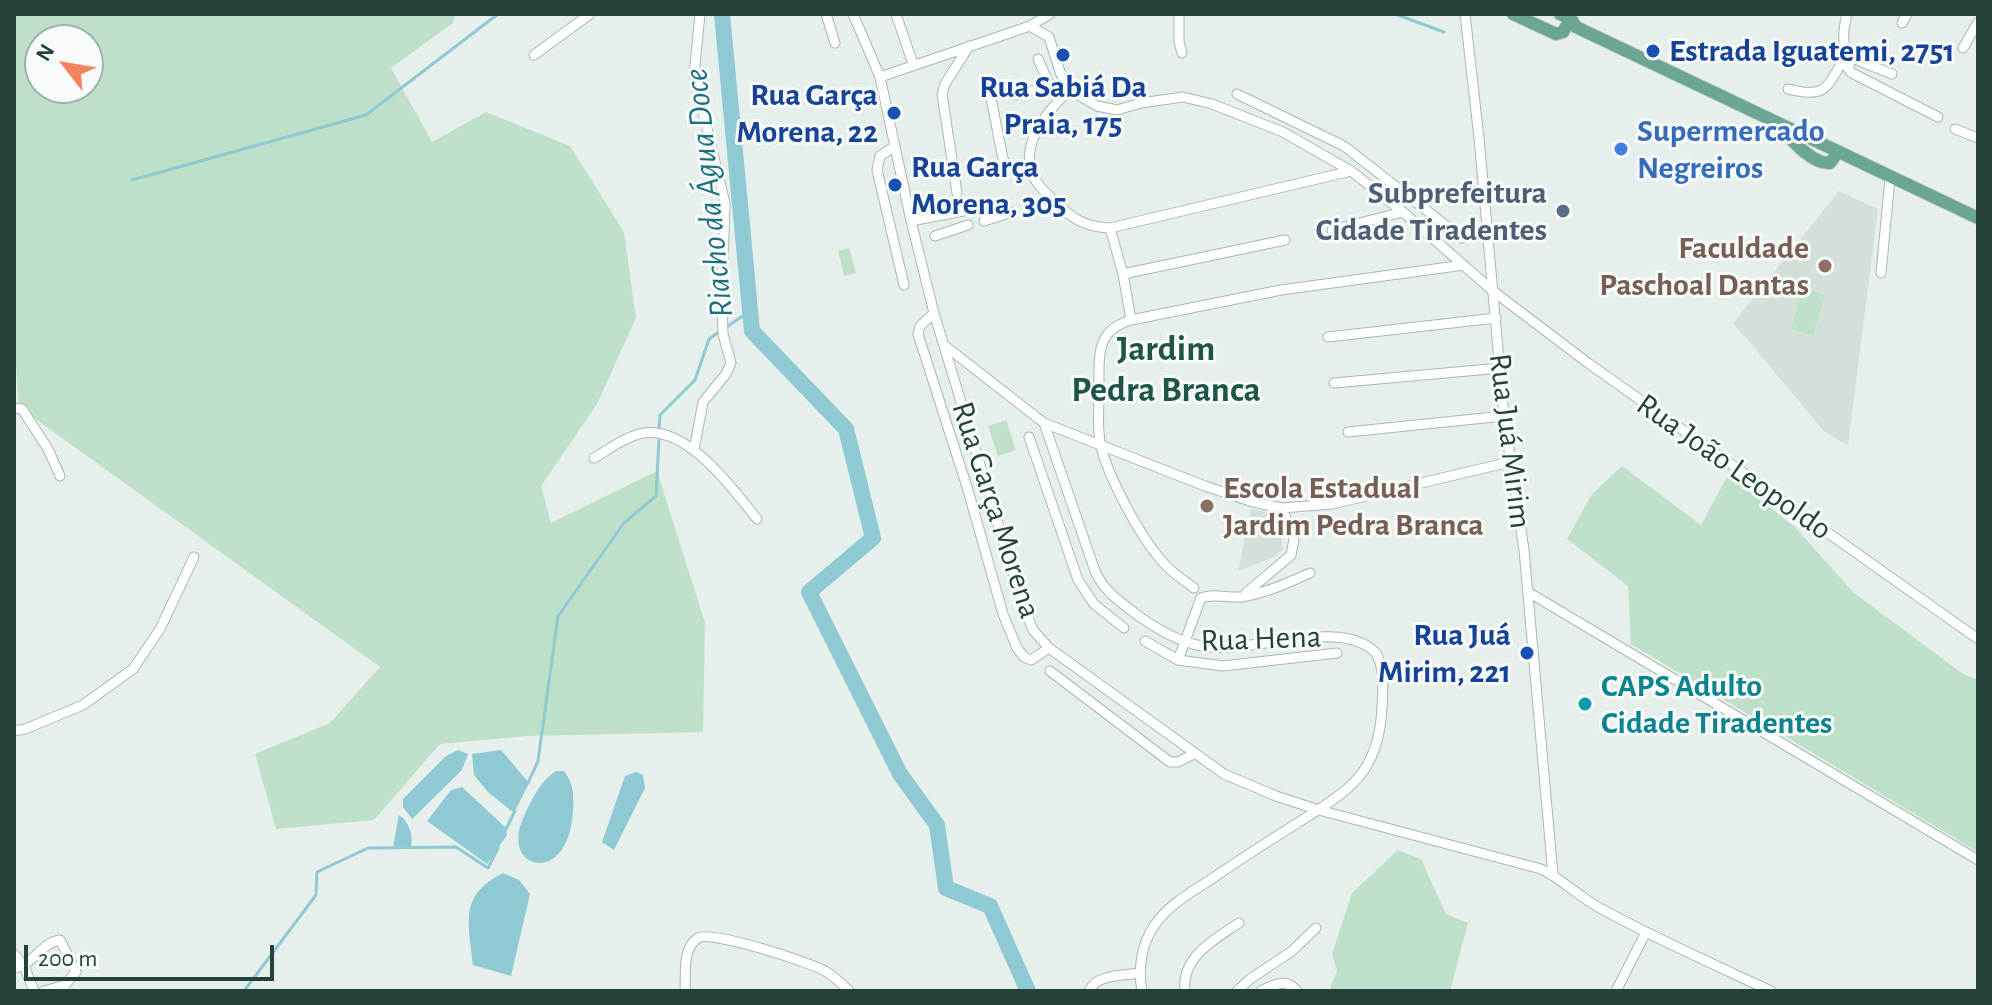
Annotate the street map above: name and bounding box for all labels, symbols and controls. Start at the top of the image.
north arrow [24,24,104,104]
place label: Estrada Iguatemi, 2751 [1669,32,1955,70]
text: N [32,40,59,65]
marker: Estrada Iguatemi, 2751 [1644,42,1662,60]
marker: Rua Sabiá Da Praia, 175 [1054,46,1072,64]
water label: Riacho da Água Doce [676,66,742,320]
place label: Rua Sabiá Da Praia, 175 [979,68,1147,143]
place label: Rua Garça Morena, 22 [737,76,878,151]
marker: Rua Garça Morena, 22 [885,104,903,122]
place label: Supermercado Negreiros [1637,112,1825,187]
marker: Supermercado Negreiros [1612,140,1630,158]
place label: Rua Garça Morena, 305 [911,148,1067,223]
place label: Subprefeitura Cidade Tiradentes [1316,174,1547,249]
marker: Rua Garça Morena, 305 [886,176,904,194]
marker: Subprefeitura Cidade Tiradentes [1554,202,1572,220]
place label: Faculdade Paschoal Dantas [1599,229,1809,304]
marker: Faculdade Paschoal Dantas [1816,257,1834,275]
district label: Jardim Pedra Branca [1071,327,1261,412]
street label: Rua Juá Mirim [1480,351,1540,531]
street label: Rua João Leopoldo [1629,385,1839,549]
street label: Rua Garça Morena [943,397,1049,623]
place label: Escola Estadual Jardim Pedra Branca [1223,469,1484,544]
marker: Escola Estadual Jardim Pedra Branca [1198,497,1216,515]
place label: Rua Juá Mirim, 221 [1378,616,1511,691]
street label: Rua Hena [1200,618,1322,660]
marker: Rua Juá Mirim, 221 [1518,644,1536,662]
place label: CAPS Adulto Cidade Tiradentes [1601,667,1832,742]
marker: CAPS Adulto Cidade Tiradentes [1576,695,1594,713]
scale bar [28,929,278,979]
text: 200 m [38,947,97,971]

